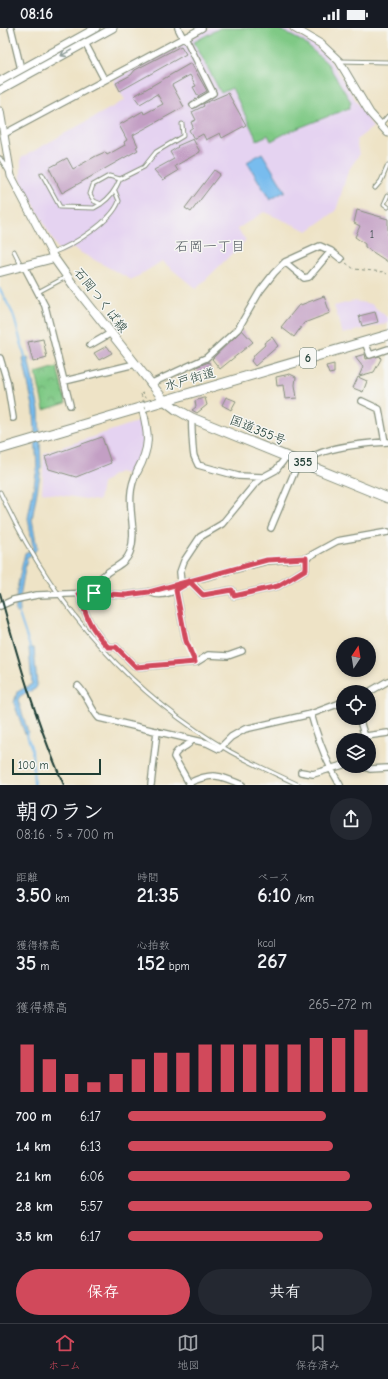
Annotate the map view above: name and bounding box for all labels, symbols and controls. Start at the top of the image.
text: 08:16 [20,5,53,23]
one-way arrow [60,50,72,58]
house number: 1 [370,228,374,241]
district label: 石岡一丁目 [175,238,245,255]
street label: 石岡つくば線 [71,265,132,336]
road number: 6 [300,348,316,368]
street label: 水戸街道 [163,365,217,393]
street label: 国道355号 [228,412,288,448]
road number: 355 [289,452,317,472]
pin [77,576,111,610]
icon: arrive [83,582,105,604]
north arrow [336,637,376,677]
map controls [336,637,376,773]
button: locate [336,685,376,725]
button: layers [336,733,376,773]
scale bar [12,757,101,776]
text: 100 m [18,759,49,772]
button: share [330,798,372,840]
text: 朝のラン [16,799,104,825]
text: 08:16 · 5 × 700 m [16,827,114,842]
text: 距離 [16,871,38,884]
text: 時間 [137,871,159,884]
text: ペース [257,871,290,884]
text: 3.50 [16,884,52,907]
text: 21:35 [137,884,179,907]
text: 6:10 [257,884,291,907]
text: km [52,892,70,905]
text: /km [291,892,314,905]
text: kcal [257,937,276,950]
text: 獲得標高 [16,939,60,952]
text: 心拍数 [137,939,170,952]
text: 267 [257,950,287,973]
text: 35 [16,952,36,975]
text: 152 [137,952,165,975]
text: m [36,960,49,973]
text: bpm [165,960,190,973]
text: 265–272 m [308,997,372,1012]
text: 獲得標高 [16,1000,68,1015]
text: 700 m [16,1109,52,1124]
text: 6:17 [80,1109,101,1124]
text: 1.4 km [16,1139,51,1154]
text: 6:13 [80,1139,101,1154]
text: 2.1 km [16,1169,51,1184]
text: 6:06 [80,1169,104,1184]
text: 2.8 km [16,1199,53,1214]
text: 5:57 [80,1199,103,1214]
text: 3.5 km [16,1229,53,1244]
text: 6:17 [80,1229,101,1244]
button: 保存 [16,1269,190,1315]
button: 共有 [198,1269,372,1315]
tab: ホーム [48,1332,81,1372]
tab: 地図 [177,1332,199,1372]
tab: 保存済み [296,1332,340,1372]

